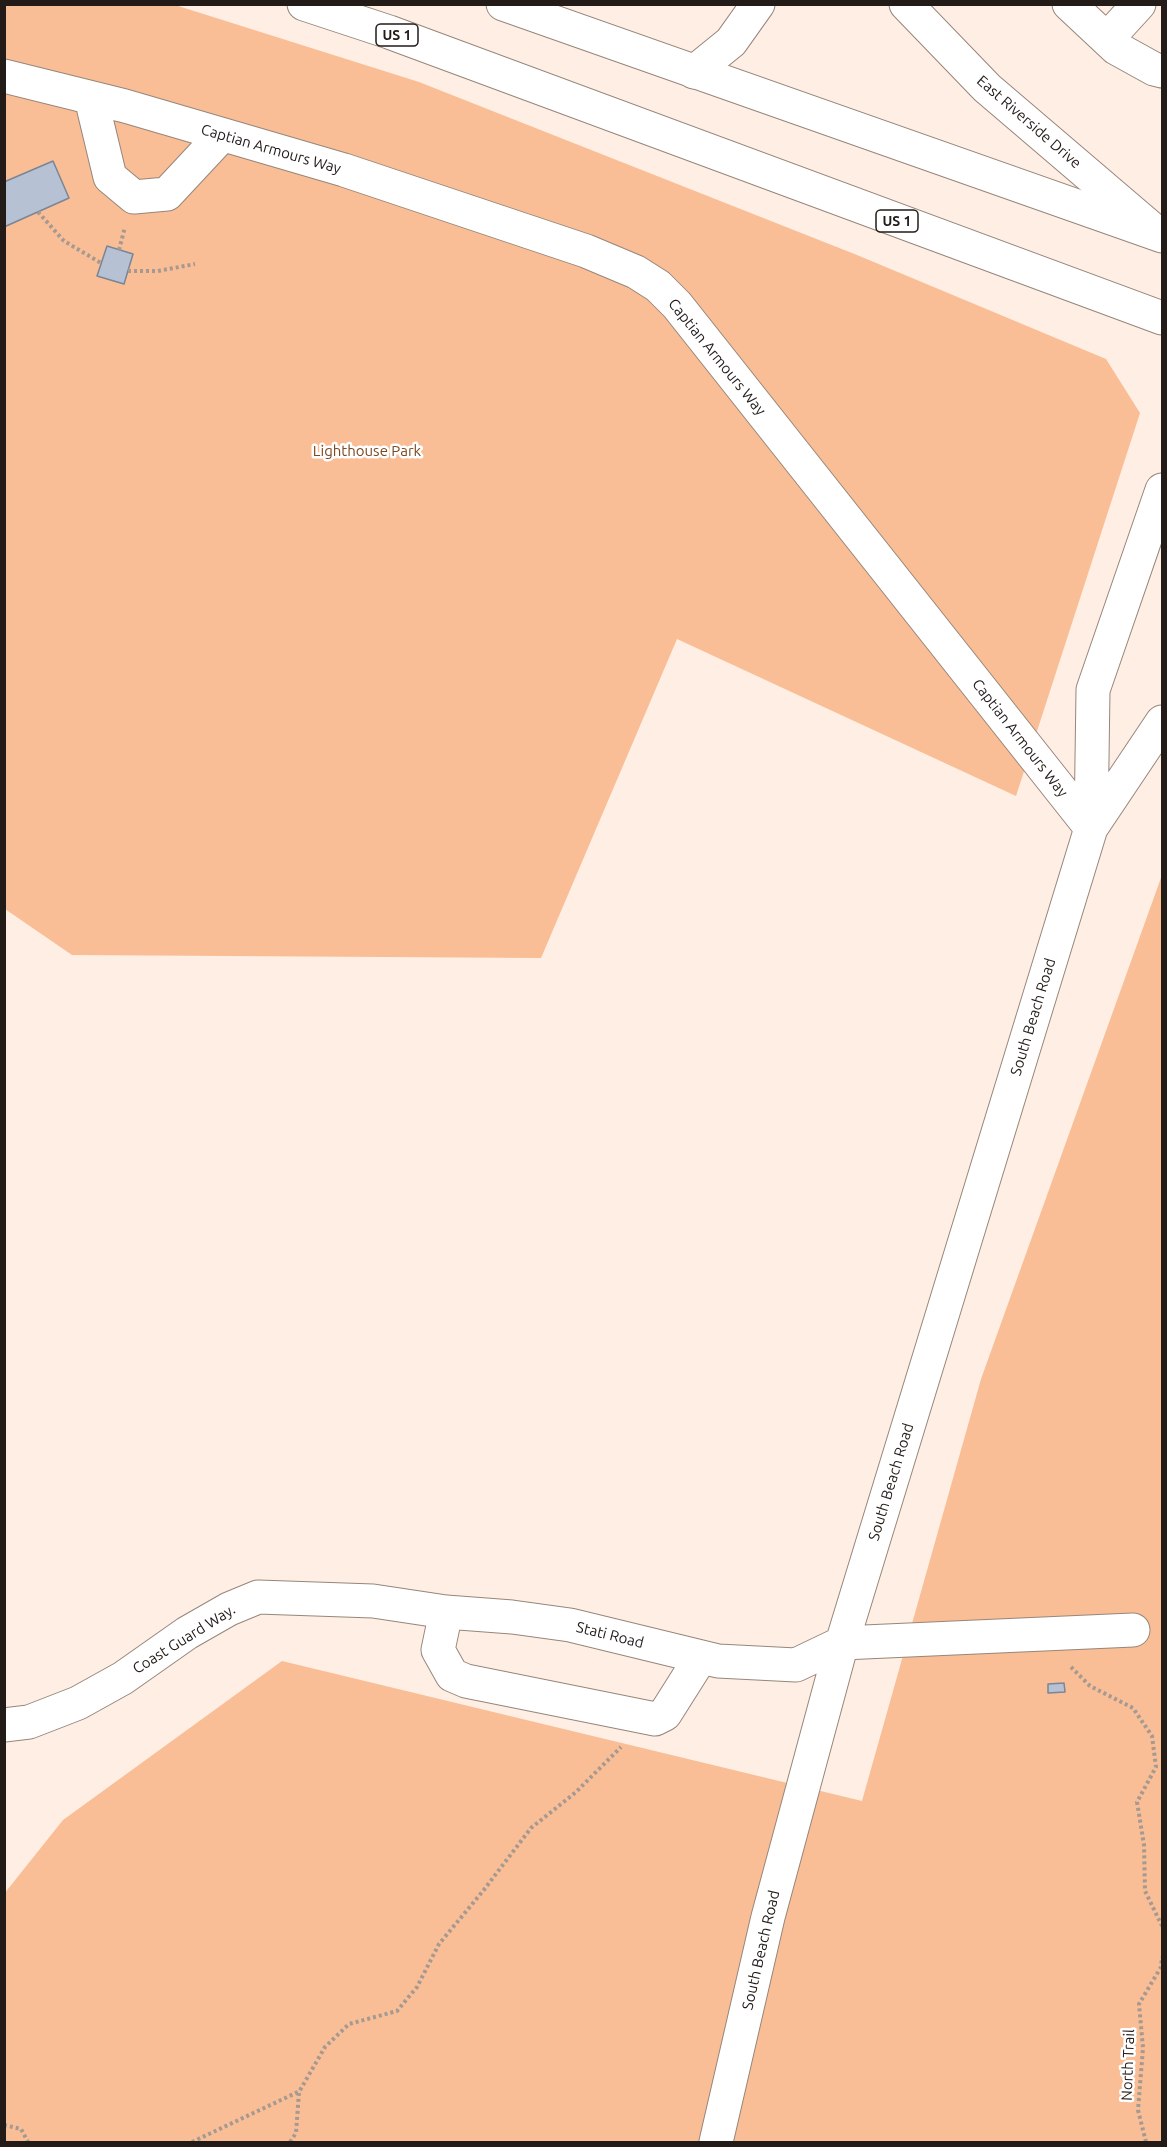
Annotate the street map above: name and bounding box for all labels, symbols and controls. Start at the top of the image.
road number: US 1 [376,24,418,46]
street label: East Riverside Drive [973,72,1085,172]
street label: Captian Armours Way [199,120,343,178]
road number: US 1 [876,210,918,232]
street label: Captian Armours Way [664,295,770,419]
park label: Lighthouse Park [313,442,421,460]
street label: Captian Armours Way [968,675,1072,801]
street label: South Beach Road [1007,956,1059,1078]
street label: South Beach Road [865,1421,917,1543]
street label: Coast Guard Way. [129,1600,239,1678]
street label: Stati Road [574,1618,646,1652]
street label: South Beach Road [738,1888,784,2012]
street label: North Trail [1118,2029,1138,2101]

